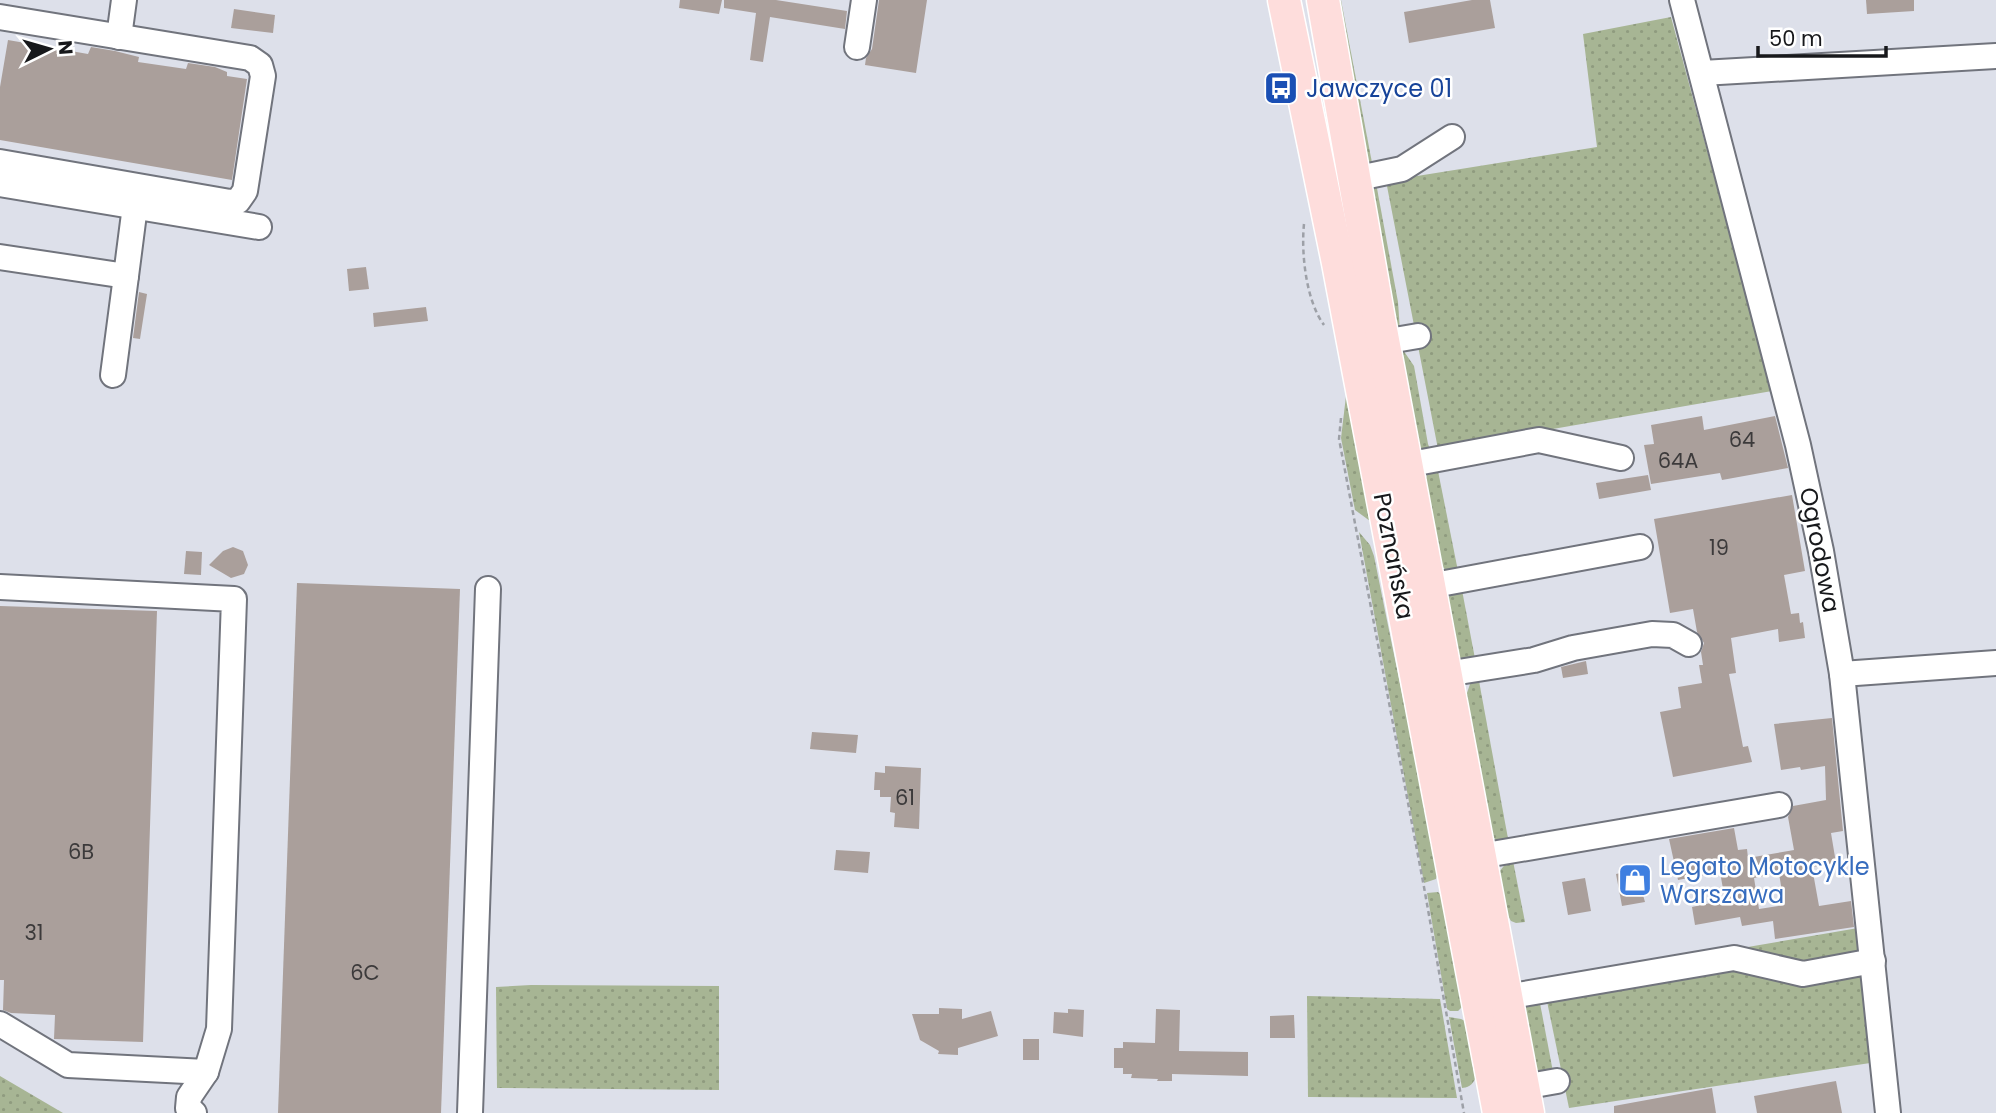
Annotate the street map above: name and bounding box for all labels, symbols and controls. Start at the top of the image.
north arrow [14,14,84,84]
scale bar [1758,14,1886,58]
text: 50 m [1769,24,1823,53]
text: N [51,39,80,56]
bus stop icon: Jawczyce 01 [1262,69,1300,107]
place label: Jawczyce 01 [1306,72,1452,105]
house number: 64 [1729,425,1755,454]
house number: 64A [1658,446,1698,475]
street label: Ogrodowa [1792,485,1848,615]
street label: Poznańska [1366,490,1422,622]
house number: 19 [1709,533,1729,562]
house number: 61 [895,783,915,812]
house number: 6B [68,837,94,866]
place label: Legato Motocykle Warszawa [1660,850,1870,911]
shop icon: Legato Motocykle Warszawa [1616,861,1654,899]
house number: 31 [24,918,44,947]
house number: 6C [350,958,380,987]

